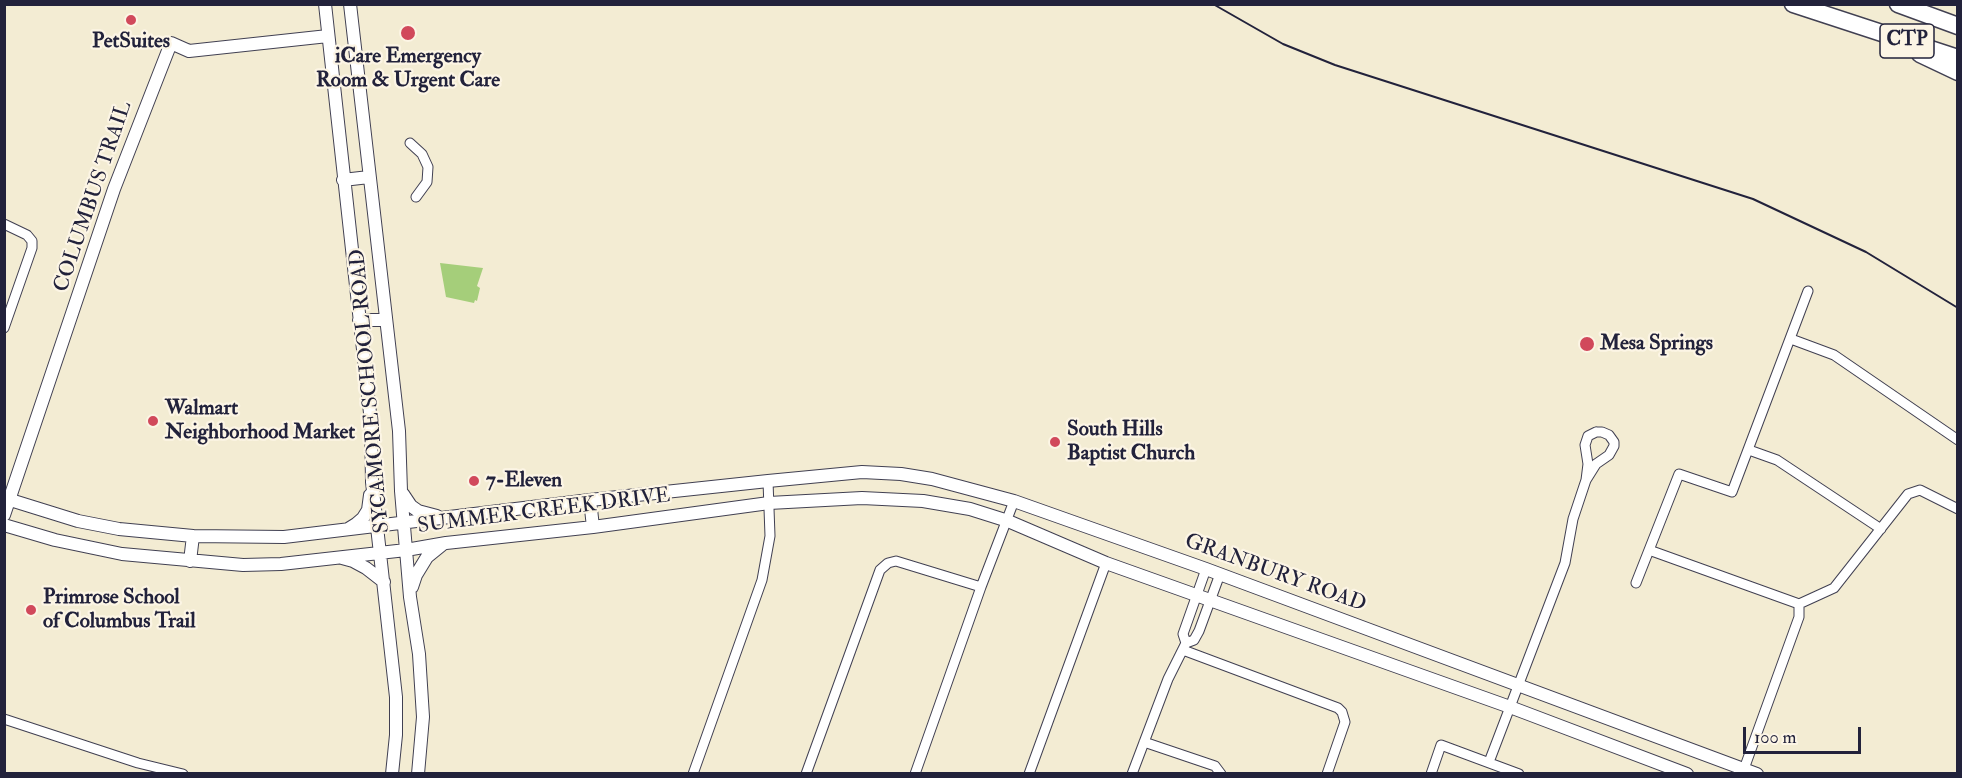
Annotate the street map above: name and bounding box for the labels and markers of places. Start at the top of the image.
marker: PetSuites [124,13,138,27]
marker: iCare Emergency Room & Urgent Care [399,24,417,42]
place label: PetSuites [92,29,170,55]
place label: iCare Emergency Room & Urgent Care [316,44,500,94]
place label: Mesa Springs [1600,331,1713,357]
marker: Mesa Springs [1578,335,1596,353]
place label: Walmart Neighborhood Market [165,396,355,446]
marker: Walmart Neighborhood Market [146,414,160,428]
place label: South Hills Baptist Church [1067,417,1195,467]
marker: South Hills Baptist Church [1048,435,1062,449]
place label: 7-Eleven [486,468,562,494]
marker: 7-Eleven [467,474,481,488]
place label: Primrose School of Columbus Trail [43,585,196,635]
marker: Primrose School of Columbus Trail [24,603,38,617]

